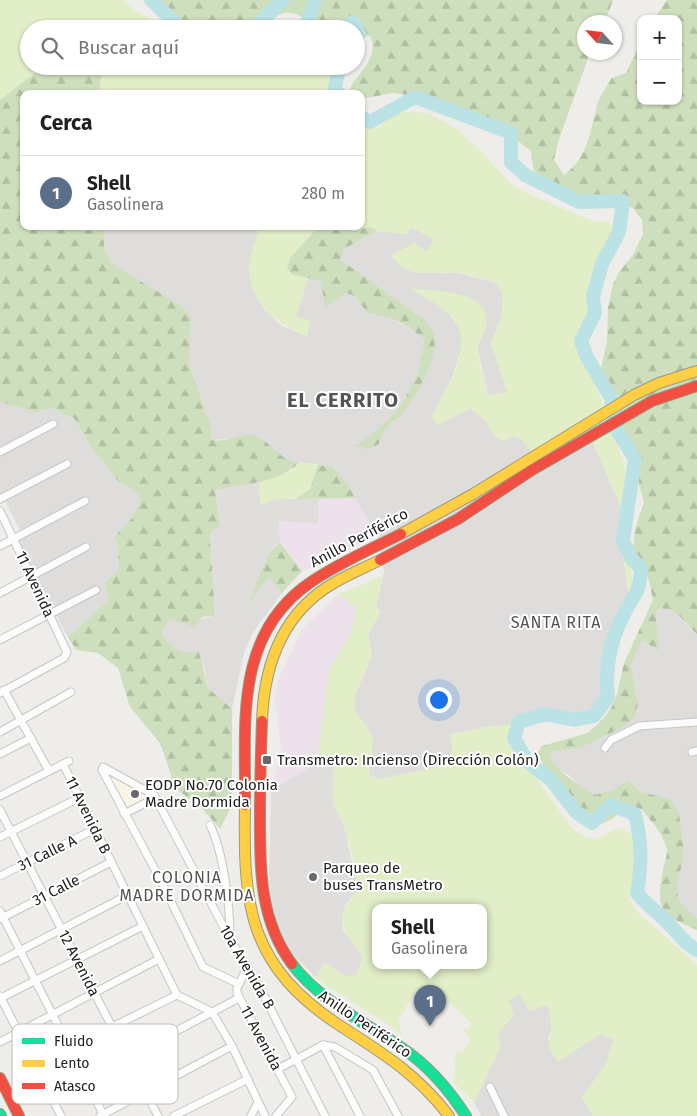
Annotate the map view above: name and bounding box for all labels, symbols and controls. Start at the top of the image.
north arrow [577,15,622,60]
map controls [637,15,682,105]
button: + [637,15,682,60]
search box [20,20,365,75]
icon: search [38,34,66,62]
text: Buscar aquí [78,36,179,59]
button: − [637,60,682,105]
text: Cerca [40,110,92,136]
text: Shell [87,172,131,195]
text: 1 [52,184,60,203]
text: 280 m [301,184,345,203]
text: Gasolinera [87,195,164,214]
district label: EL CERRITO [287,388,399,412]
street label: Anillo Periférico [307,505,411,571]
street label: 11 Avenida [12,548,58,620]
district label: SANTA RITA [511,613,601,632]
your location [426,687,452,713]
place label: Transmetro: Incienso (Dirección Colón) [277,751,539,769]
marker: Transmetro: Incienso (Dirección Colón) [261,754,273,766]
street label: 11 Avenida B [61,773,115,857]
place label: EODP No.70 Colonia Madre Dormida [145,776,278,811]
marker: EODP No.70 Colonia Madre Dormida [129,788,141,800]
street label: 31 Calle A [15,831,80,875]
place label: Parqueo de buses TransMetro [323,859,443,894]
district label: COLONIA MADRE DORMIDA [120,868,254,905]
street label: 31 Calle [29,870,83,910]
marker: Parqueo de buses TransMetro [307,871,319,883]
popup [372,904,487,969]
text: Shell [391,916,435,939]
street label: 10a Avenida B [216,922,278,1012]
street label: 12 Avenida [55,927,103,999]
text: Gasolinera [391,939,468,958]
pin: 1 [414,985,446,1026]
street label: Anillo Periférico [315,986,415,1062]
street label: 11 Avenida [236,1002,286,1074]
legend [12,1024,178,1104]
text: Fluido [54,1033,93,1050]
text: Lento [54,1055,89,1072]
text: Atasco [54,1078,96,1095]

